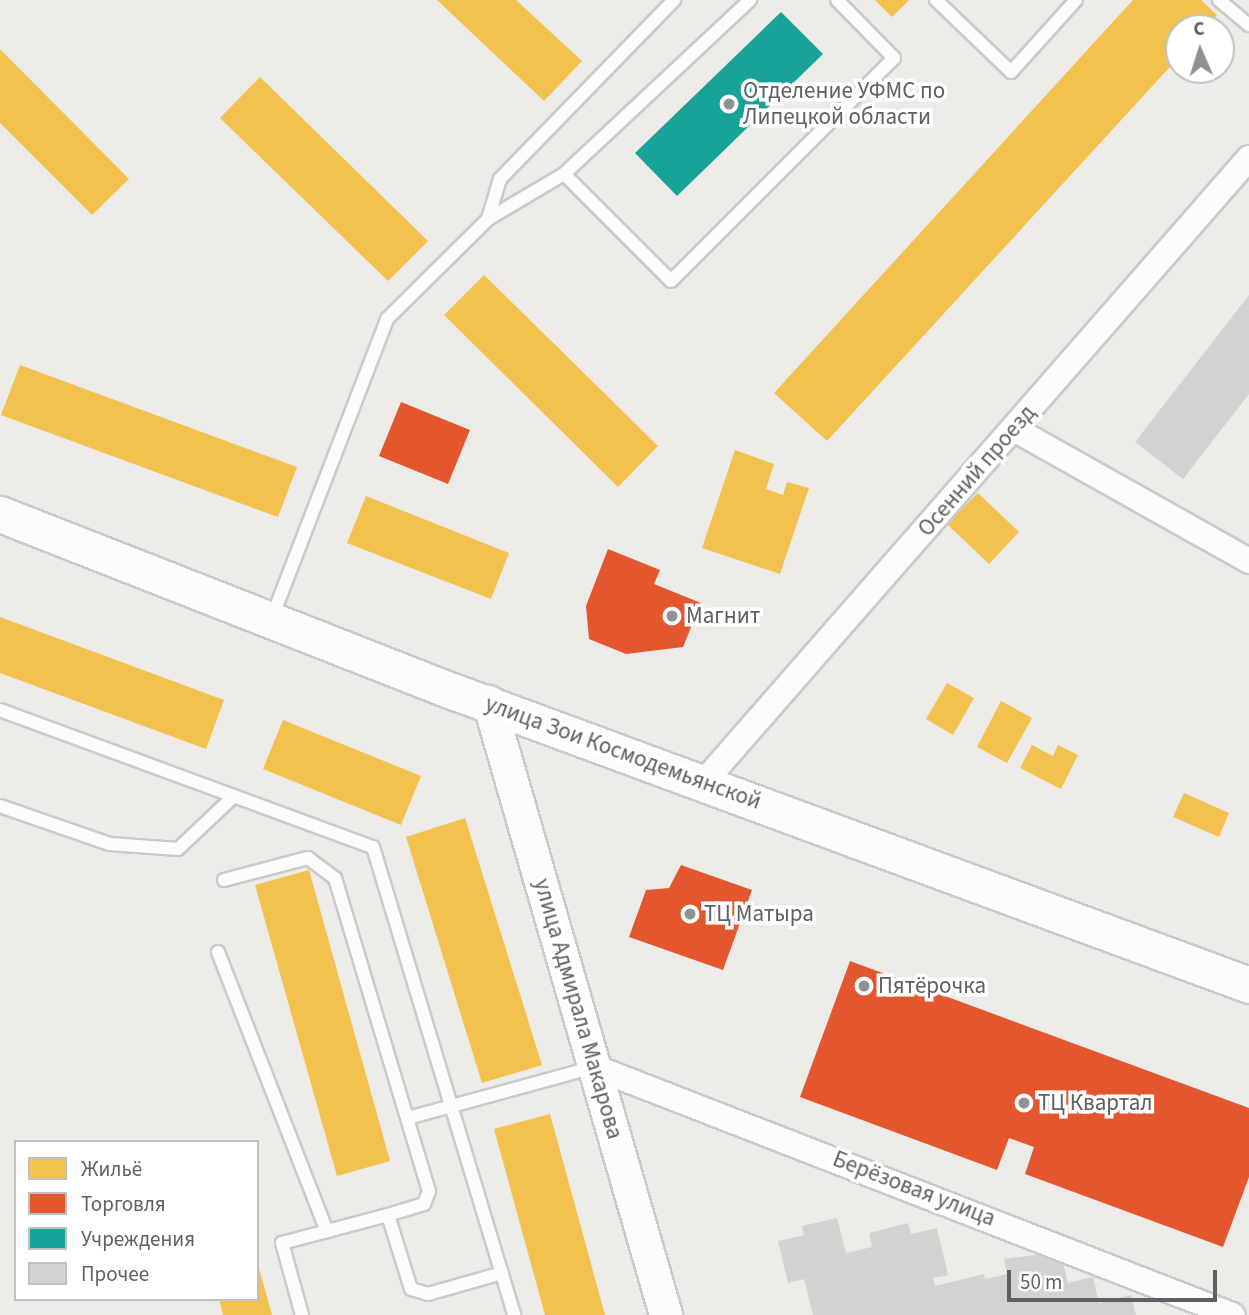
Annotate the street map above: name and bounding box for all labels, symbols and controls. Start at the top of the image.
north arrow [1165,14,1235,84]
text: С [1193,16,1205,43]
place label: Отделение УФМС по Липецкой области [743,77,945,131]
marker: Отделение УФМС по Липецкой области [721,96,737,112]
street label: Осенний проезд [912,400,1042,542]
place label: Магнит [686,602,760,630]
marker: Магнит [664,608,680,624]
street label: улица Зои Космодемьянской [481,690,765,816]
street label: улица Адмирала Макарова [528,876,628,1142]
place label: ТЦ Матыра [704,900,814,928]
marker: ТЦ Матыра [682,906,698,922]
place label: Пятёрочка [878,972,986,1000]
marker: Пятёрочка [856,978,872,994]
place label: ТЦ Квартал [1038,1089,1153,1117]
marker: ТЦ Квартал [1016,1095,1032,1111]
legend [14,1140,259,1301]
street label: Берёзовая улица [829,1145,999,1233]
text: Жильё [81,1154,142,1184]
text: Торговля [81,1189,166,1219]
text: Учреждения [81,1224,195,1254]
scale bar [1011,1256,1221,1300]
text: Прочее [81,1259,149,1289]
text: 50 m [1020,1267,1062,1297]

